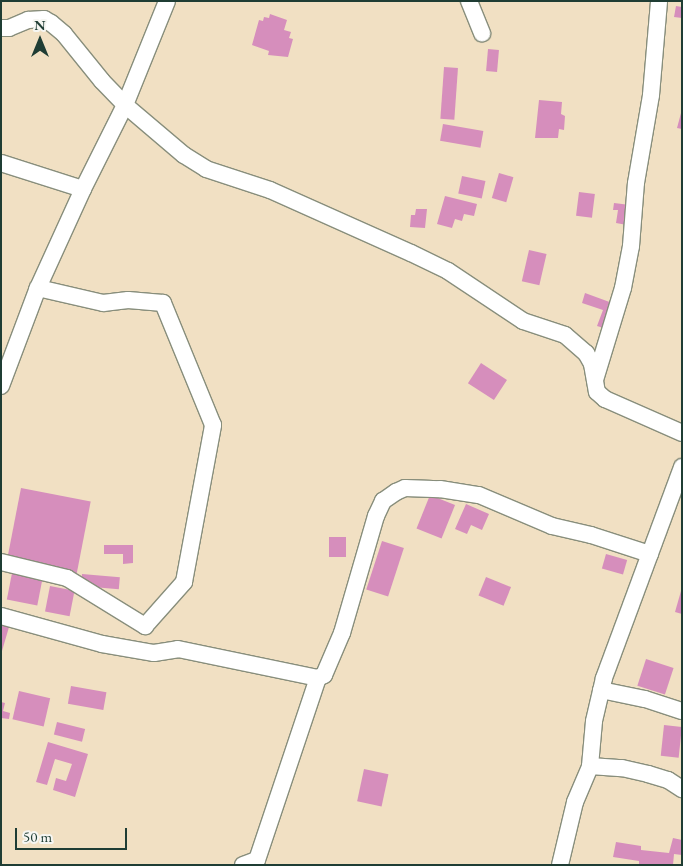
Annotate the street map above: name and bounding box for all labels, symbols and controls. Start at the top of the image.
north arrow [15,15,65,65]
text: N [34,16,46,34]
scale bar [18,818,130,850]
text: 50 m [23,827,52,846]

